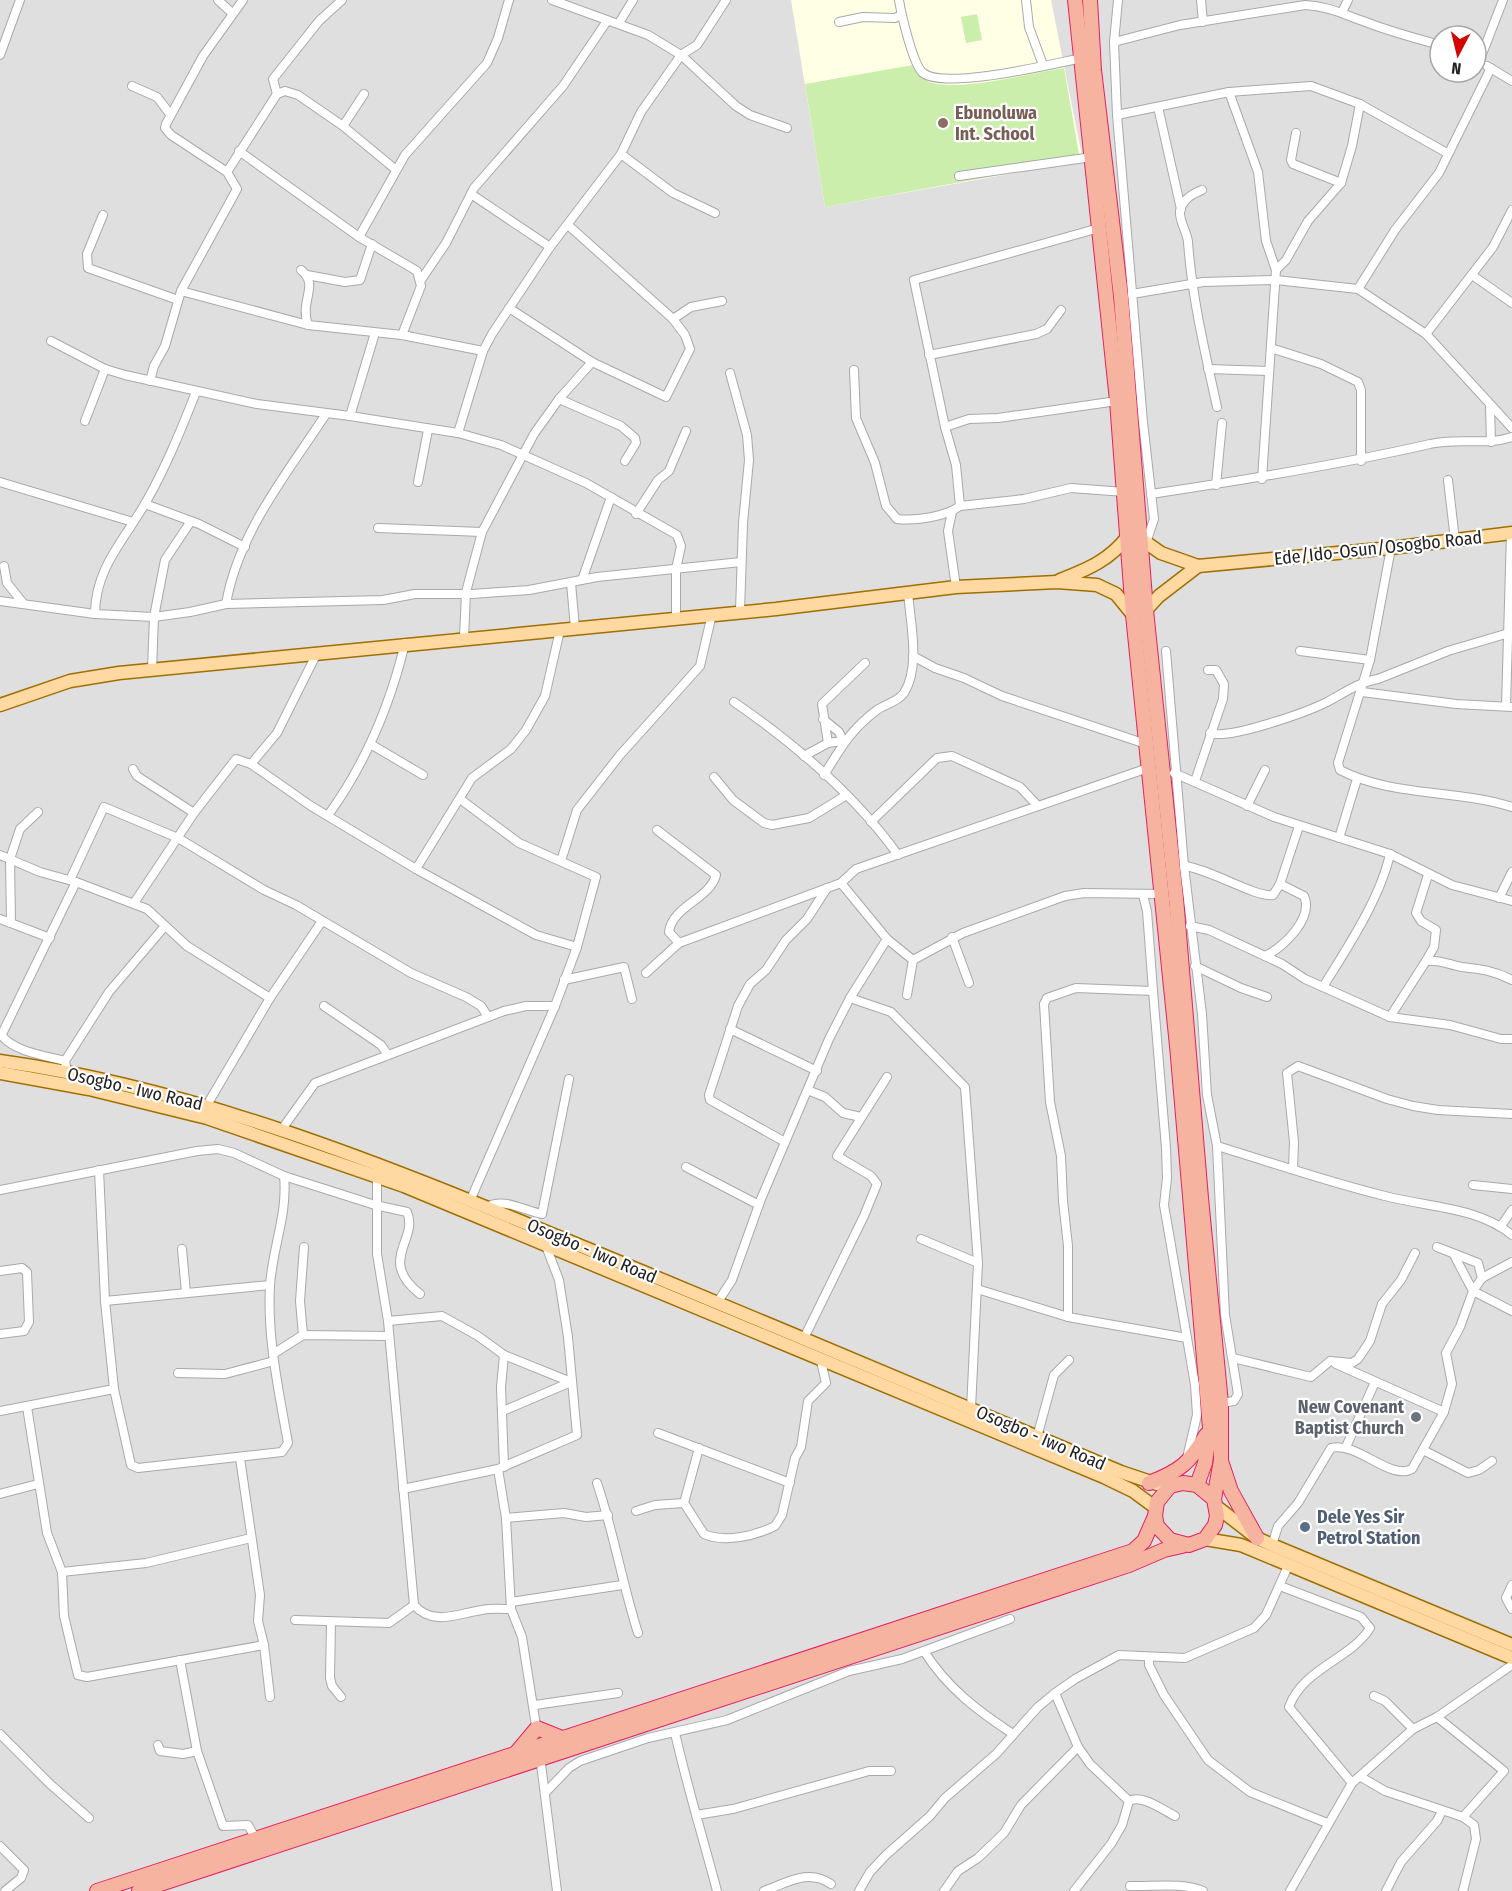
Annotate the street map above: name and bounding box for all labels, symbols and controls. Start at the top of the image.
north arrow [1428,24,1488,84]
text: N [1450,58,1462,78]
place label: Ebunoluwa Int. School [955,102,1037,145]
marker: Ebunoluwa Int. School [936,116,950,130]
street label: Ede/Ido-Osun/Osogbo Road [1273,526,1483,570]
street label: Osogbo - Iwo Road [65,1063,205,1115]
street label: Osogbo - Iwo Road [524,1214,660,1288]
place label: New Covenant Baptist Church [1295,1396,1405,1439]
street label: Osogbo - Iwo Road [973,1401,1109,1475]
marker: New Covenant Baptist Church [1409,1410,1423,1424]
place label: Dele Yes Sir Petrol Station [1317,1506,1421,1549]
marker: Dele Yes Sir Petrol Station [1298,1520,1312,1534]

